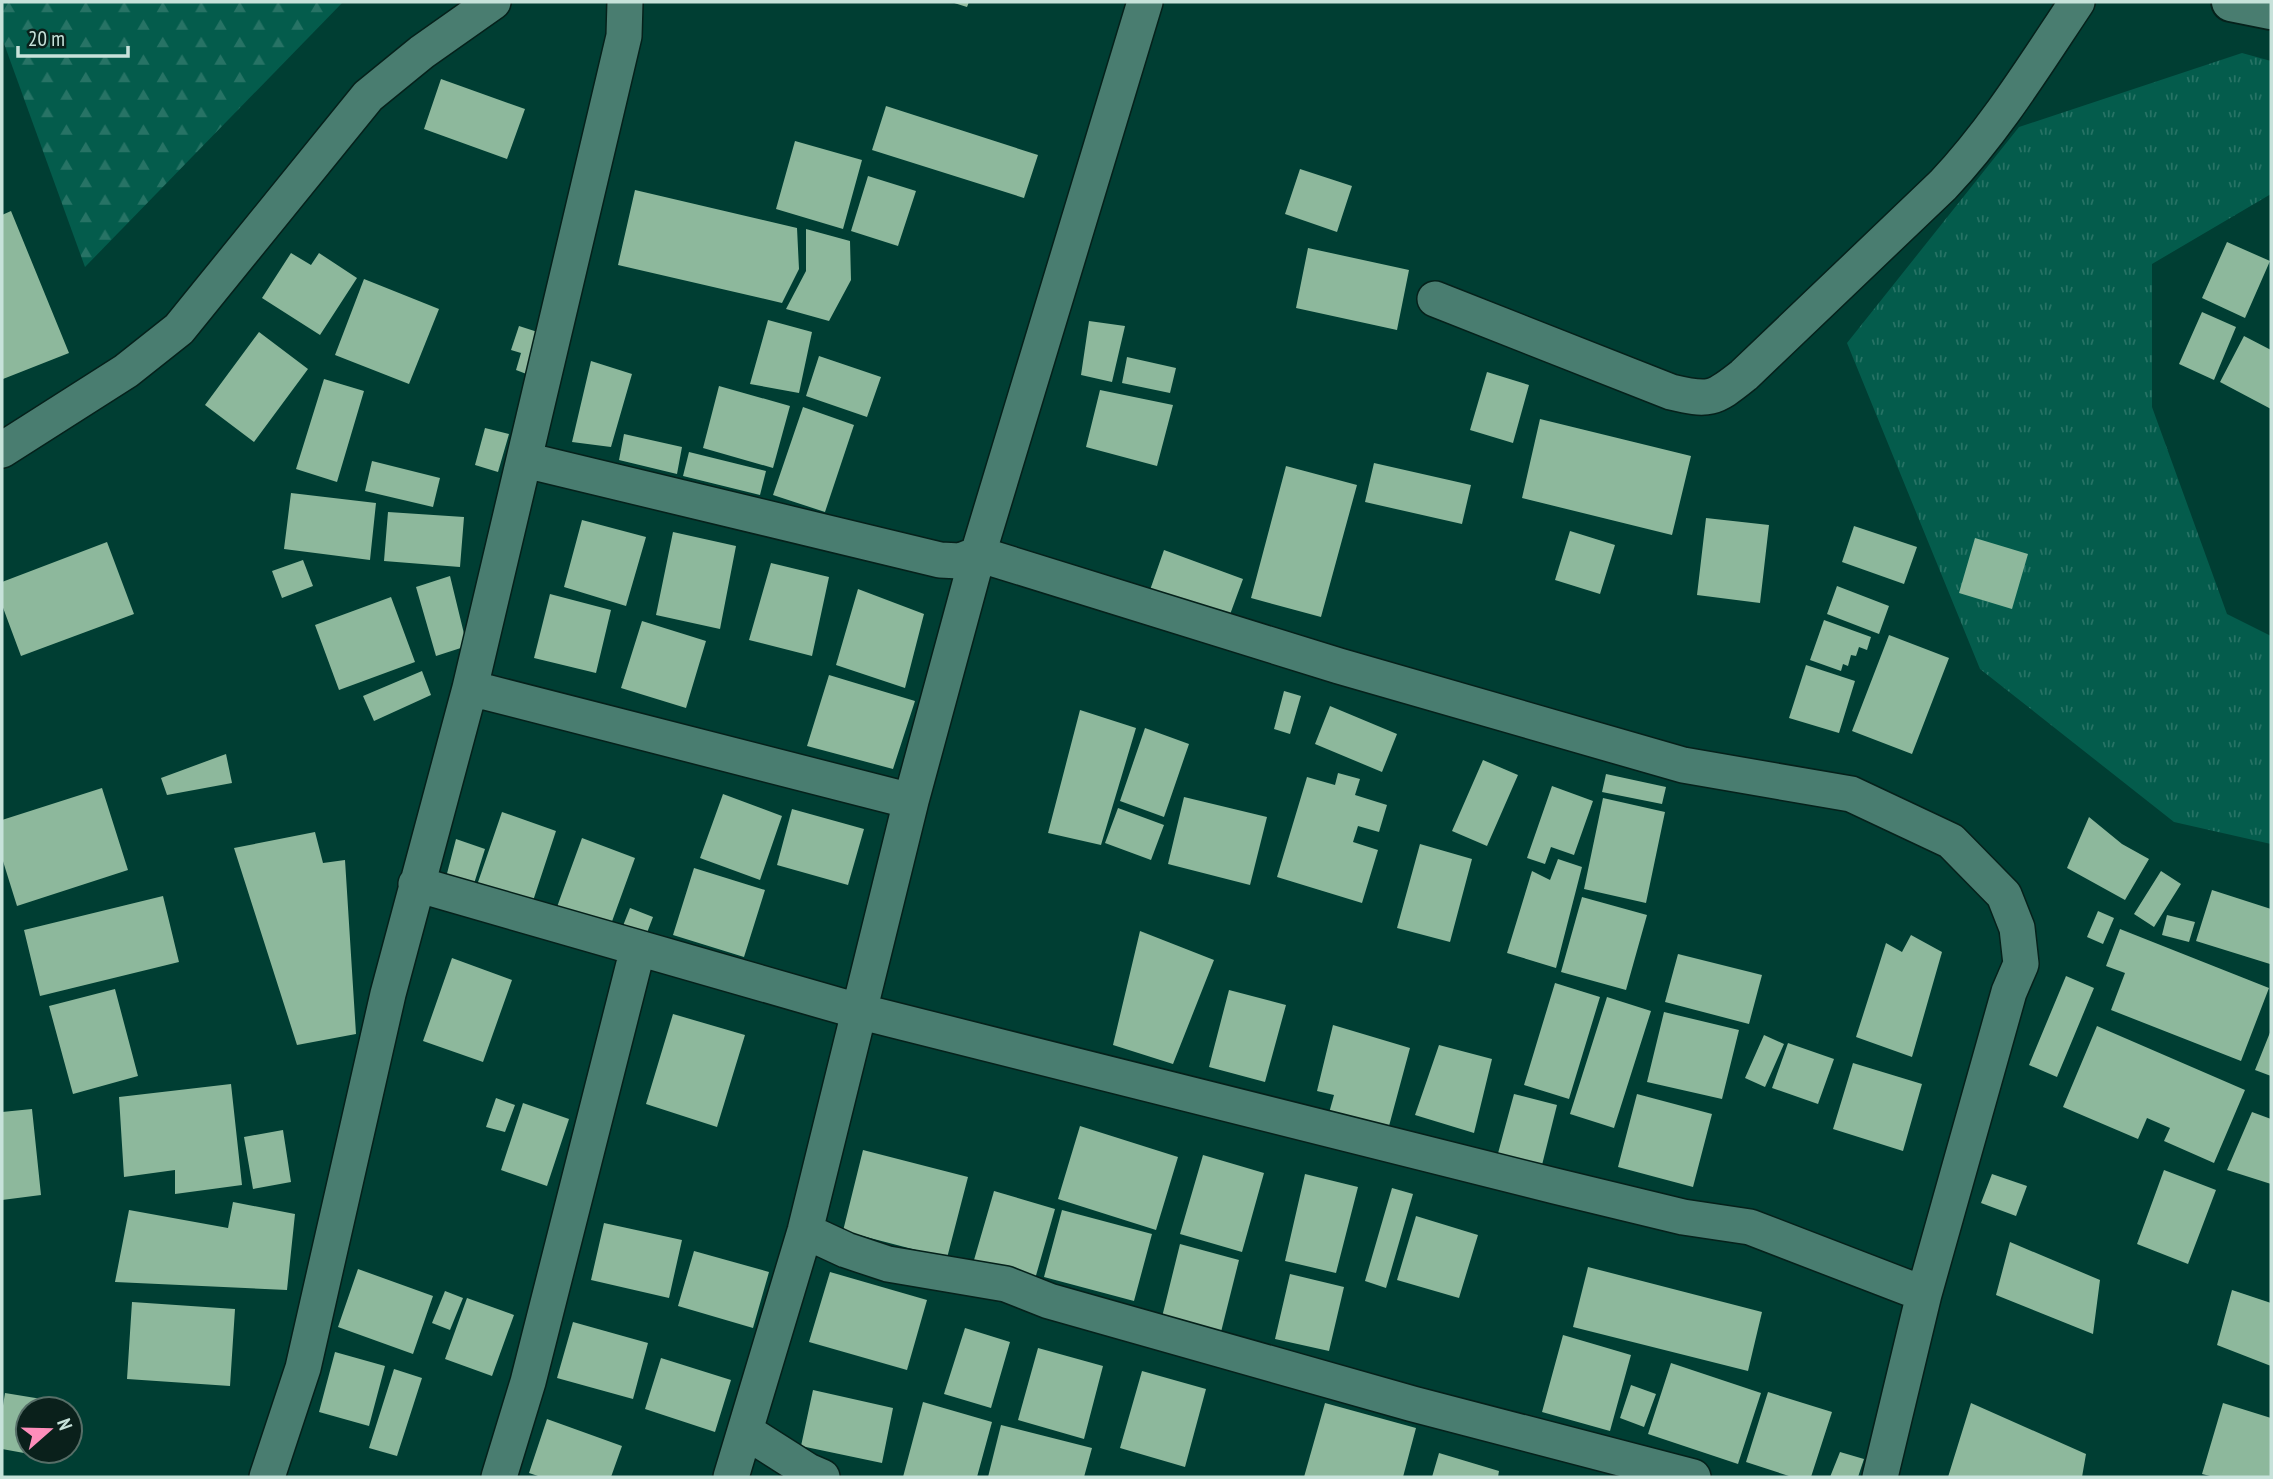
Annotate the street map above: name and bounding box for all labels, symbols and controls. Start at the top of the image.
scale bar [18,14,128,58]
text: 20 m [28,25,65,52]
north arrow [14,1395,84,1465]
text: N [52,1415,78,1433]

